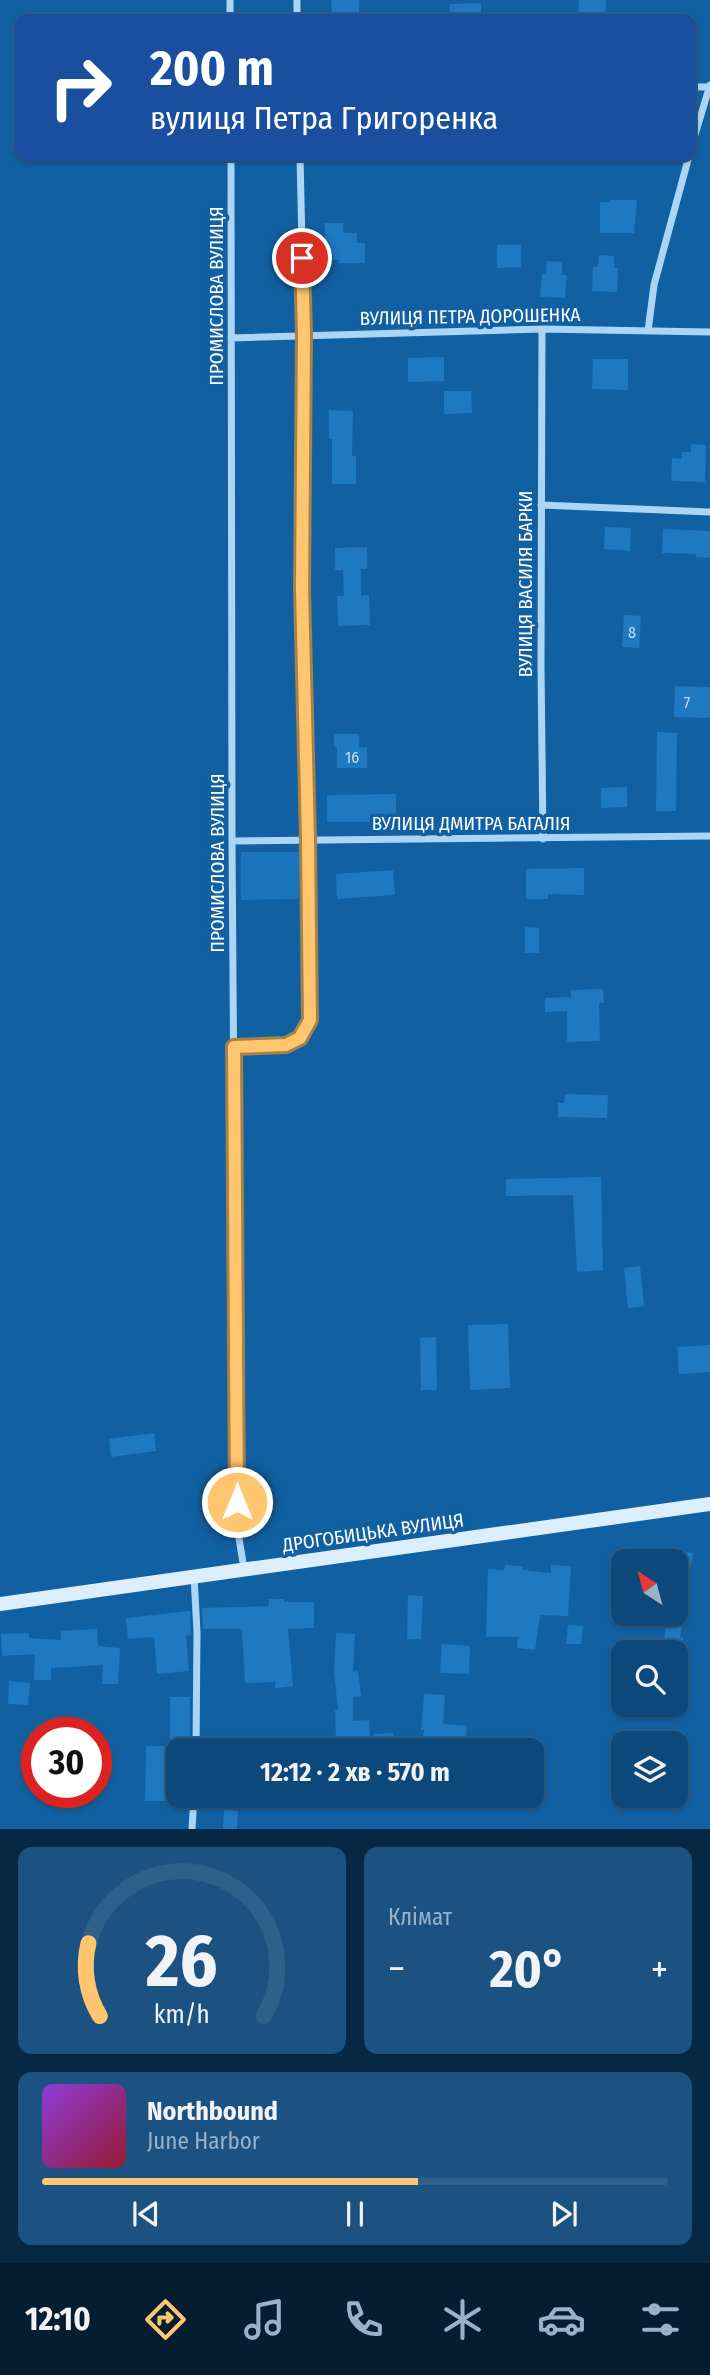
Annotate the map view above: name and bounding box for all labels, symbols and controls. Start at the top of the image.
text: 200 m [150,39,274,98]
icon: right [35,42,126,133]
text: вулиця Петра Григоренка [150,99,498,137]
street label: ПРОМИСЛОВА ВУЛИЦЯ [205,206,228,386]
pin [272,228,332,288]
icon: arrive [283,239,321,277]
street label: ВУЛИЦЯ ПЕТРА ДОРОШЕНКА [359,303,581,330]
street label: ВУЛИЦЯ ВАСИЛЯ БАРКИ [514,491,537,677]
house number: 8 [628,623,636,642]
house number: 7 [684,693,691,712]
house number: 16 [345,748,359,767]
street label: ПРОМИСЛОВА ВУЛИЦЯ [206,773,229,953]
street label: ВУЛИЦЯ ДМИТРА БАГАЛІЯ [372,812,570,835]
position arrow [200,1465,274,1539]
street label: ДРОГОБИЦЬКА ВУЛИЦЯ [280,1508,465,1557]
north arrow [611,1549,688,1626]
map controls [611,1549,688,1808]
button: search [611,1640,688,1717]
speed limit sign: 30 [21,1717,112,1808]
button: layers [611,1731,688,1808]
text: 12:12 · 2 хв · 570 m [260,1757,450,1788]
text: Клімат [388,1903,452,1931]
text: 26 [145,1919,218,2006]
text: 20° [490,1938,566,2001]
text: − [388,1946,405,1992]
text: + [651,1946,668,1992]
text: km/h [154,2000,210,2030]
text: Northbound [147,2096,278,2127]
text: June Harbor [147,2127,260,2155]
icon: previous [127,2195,165,2233]
icon: pause [336,2195,374,2233]
icon: next [545,2195,583,2233]
icon: directions [141,2295,190,2344]
icon: music [240,2295,289,2344]
icon: phone [339,2295,388,2344]
icon: climate [438,2295,487,2344]
icon: car [537,2295,586,2344]
icon: filters [636,2295,685,2344]
text: 12:10 [25,2300,91,2338]

